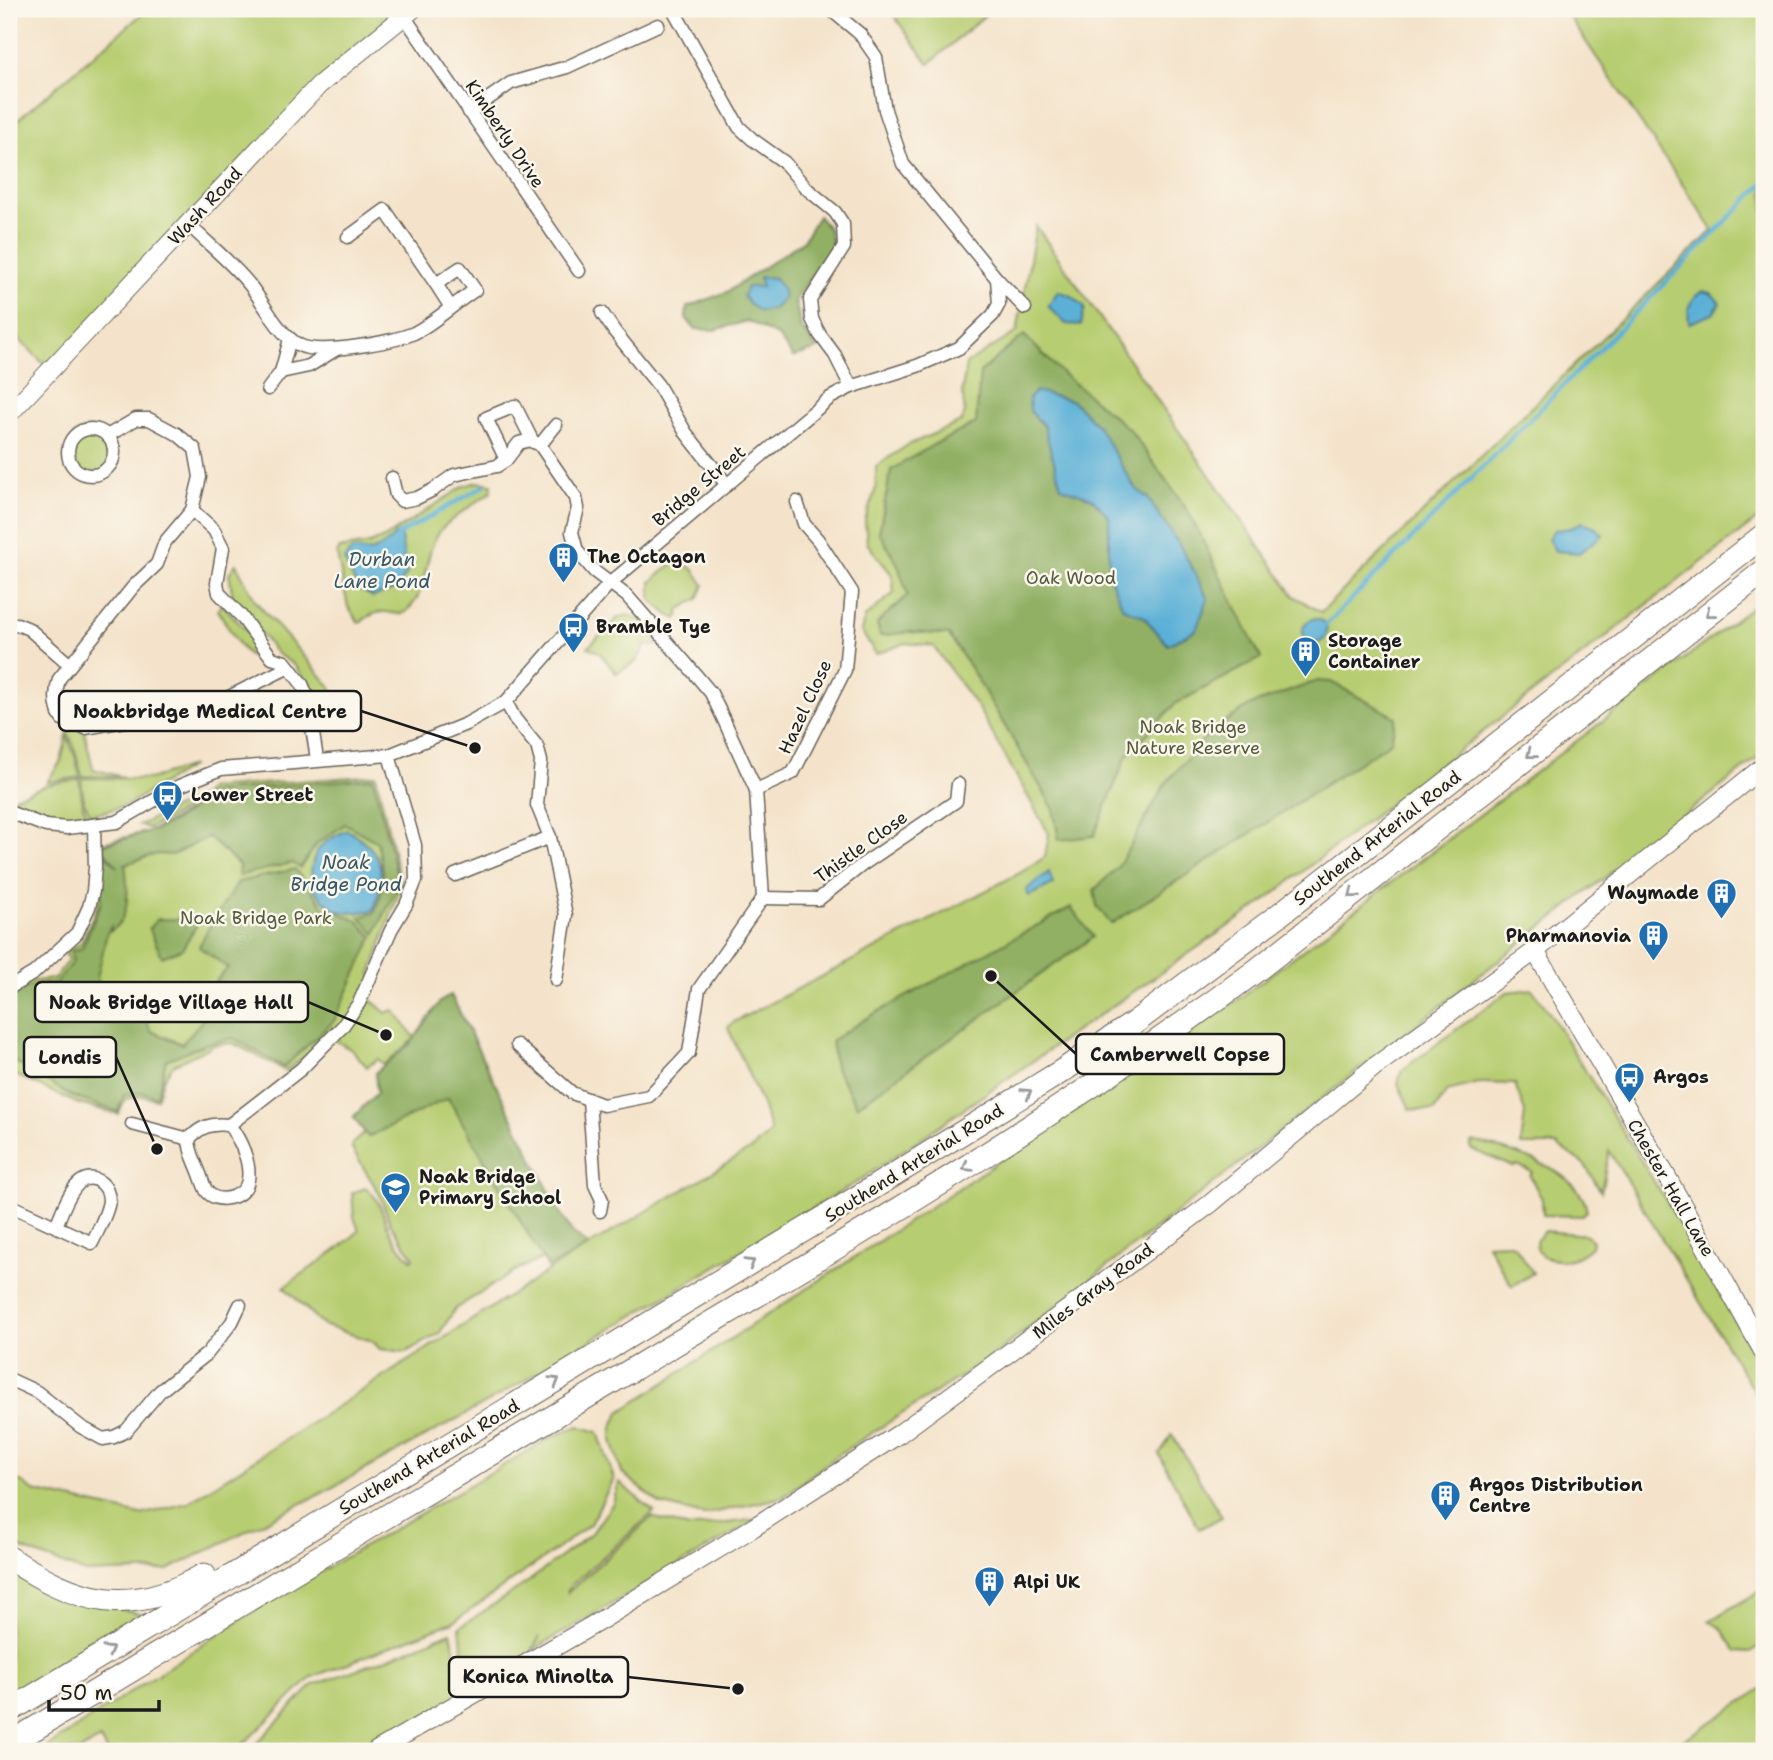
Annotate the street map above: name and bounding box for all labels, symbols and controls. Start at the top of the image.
street label: Kimberly Drive [460,75,550,193]
street label: Wash Road [162,162,248,250]
street label: Bridge Street [647,440,751,532]
building icon: The Octagon [547,540,581,584]
place label: The Octagon [587,545,706,569]
water label: Durban Lane Pond [334,547,430,594]
park label: Oak Wood [1026,566,1116,590]
one-way arrow [1706,605,1719,617]
bus stop icon: Bramble Tye [556,610,590,654]
place label: Bramble Tye [596,615,711,639]
place label: Storage Container [1328,629,1421,674]
building icon: Storage Container [1288,634,1322,678]
street label: Hazel Close [773,656,837,758]
callout: Noakbridge Medical Centre [59,691,361,731]
text: Noakbridge Medical Centre [73,699,347,724]
park label: Noak Bridge Nature Reserve [1126,715,1260,760]
one-way arrow [1527,745,1539,758]
street label: Southend Arterial Road [1288,765,1466,911]
bus stop icon: Lower Street [151,778,185,822]
place label: Lower Street [191,783,314,807]
street label: Thistle Close [810,805,912,889]
water label: Noak Bridge Pond [290,850,402,897]
building icon: Waymade [1705,876,1739,920]
place label: Waymade [1607,881,1699,905]
one-way arrow [1348,886,1361,898]
park label: Noak Bridge Park [180,906,332,930]
building icon: Pharmanovia [1637,919,1671,963]
place label: Pharmanovia [1506,924,1632,948]
callout: Noak Bridge Village Hall [35,982,308,1022]
text: Noak Bridge Village Hall [49,990,294,1015]
callout: Camberwell Copse [1076,1034,1284,1074]
callout: Londis [24,1037,116,1077]
text: Camberwell Copse [1090,1042,1270,1067]
text: Londis [38,1045,102,1070]
bus stop icon: Argos [1613,1060,1647,1104]
place label: Argos [1653,1065,1709,1089]
one-way arrow [1020,1088,1033,1101]
street label: Southend Arterial Road [820,1098,1008,1228]
street label: Chester Hall Lane [1622,1115,1720,1261]
one-way arrow [962,1158,975,1171]
place label: Noak Bridge Primary School [419,1165,561,1210]
school or university icon: Noak Bridge Primary School [379,1170,413,1214]
street label: Miles Gray Road [1027,1237,1159,1345]
one-way arrow [742,1258,755,1271]
one-way arrow [548,1376,561,1389]
street label: Southend Arterial Road [334,1393,524,1521]
place label: Argos Distribution Centre [1469,1473,1643,1518]
building icon: Argos Distribution Centre [1429,1478,1463,1522]
building icon: Alpi UK [973,1565,1007,1609]
place label: Alpi UK [1013,1570,1081,1594]
one-way arrow [101,1646,114,1659]
callout: Konica Minolta [449,1657,628,1697]
text: Konica Minolta [463,1664,614,1689]
scale bar [49,1669,159,1713]
text: 50 m [60,1679,113,1707]

